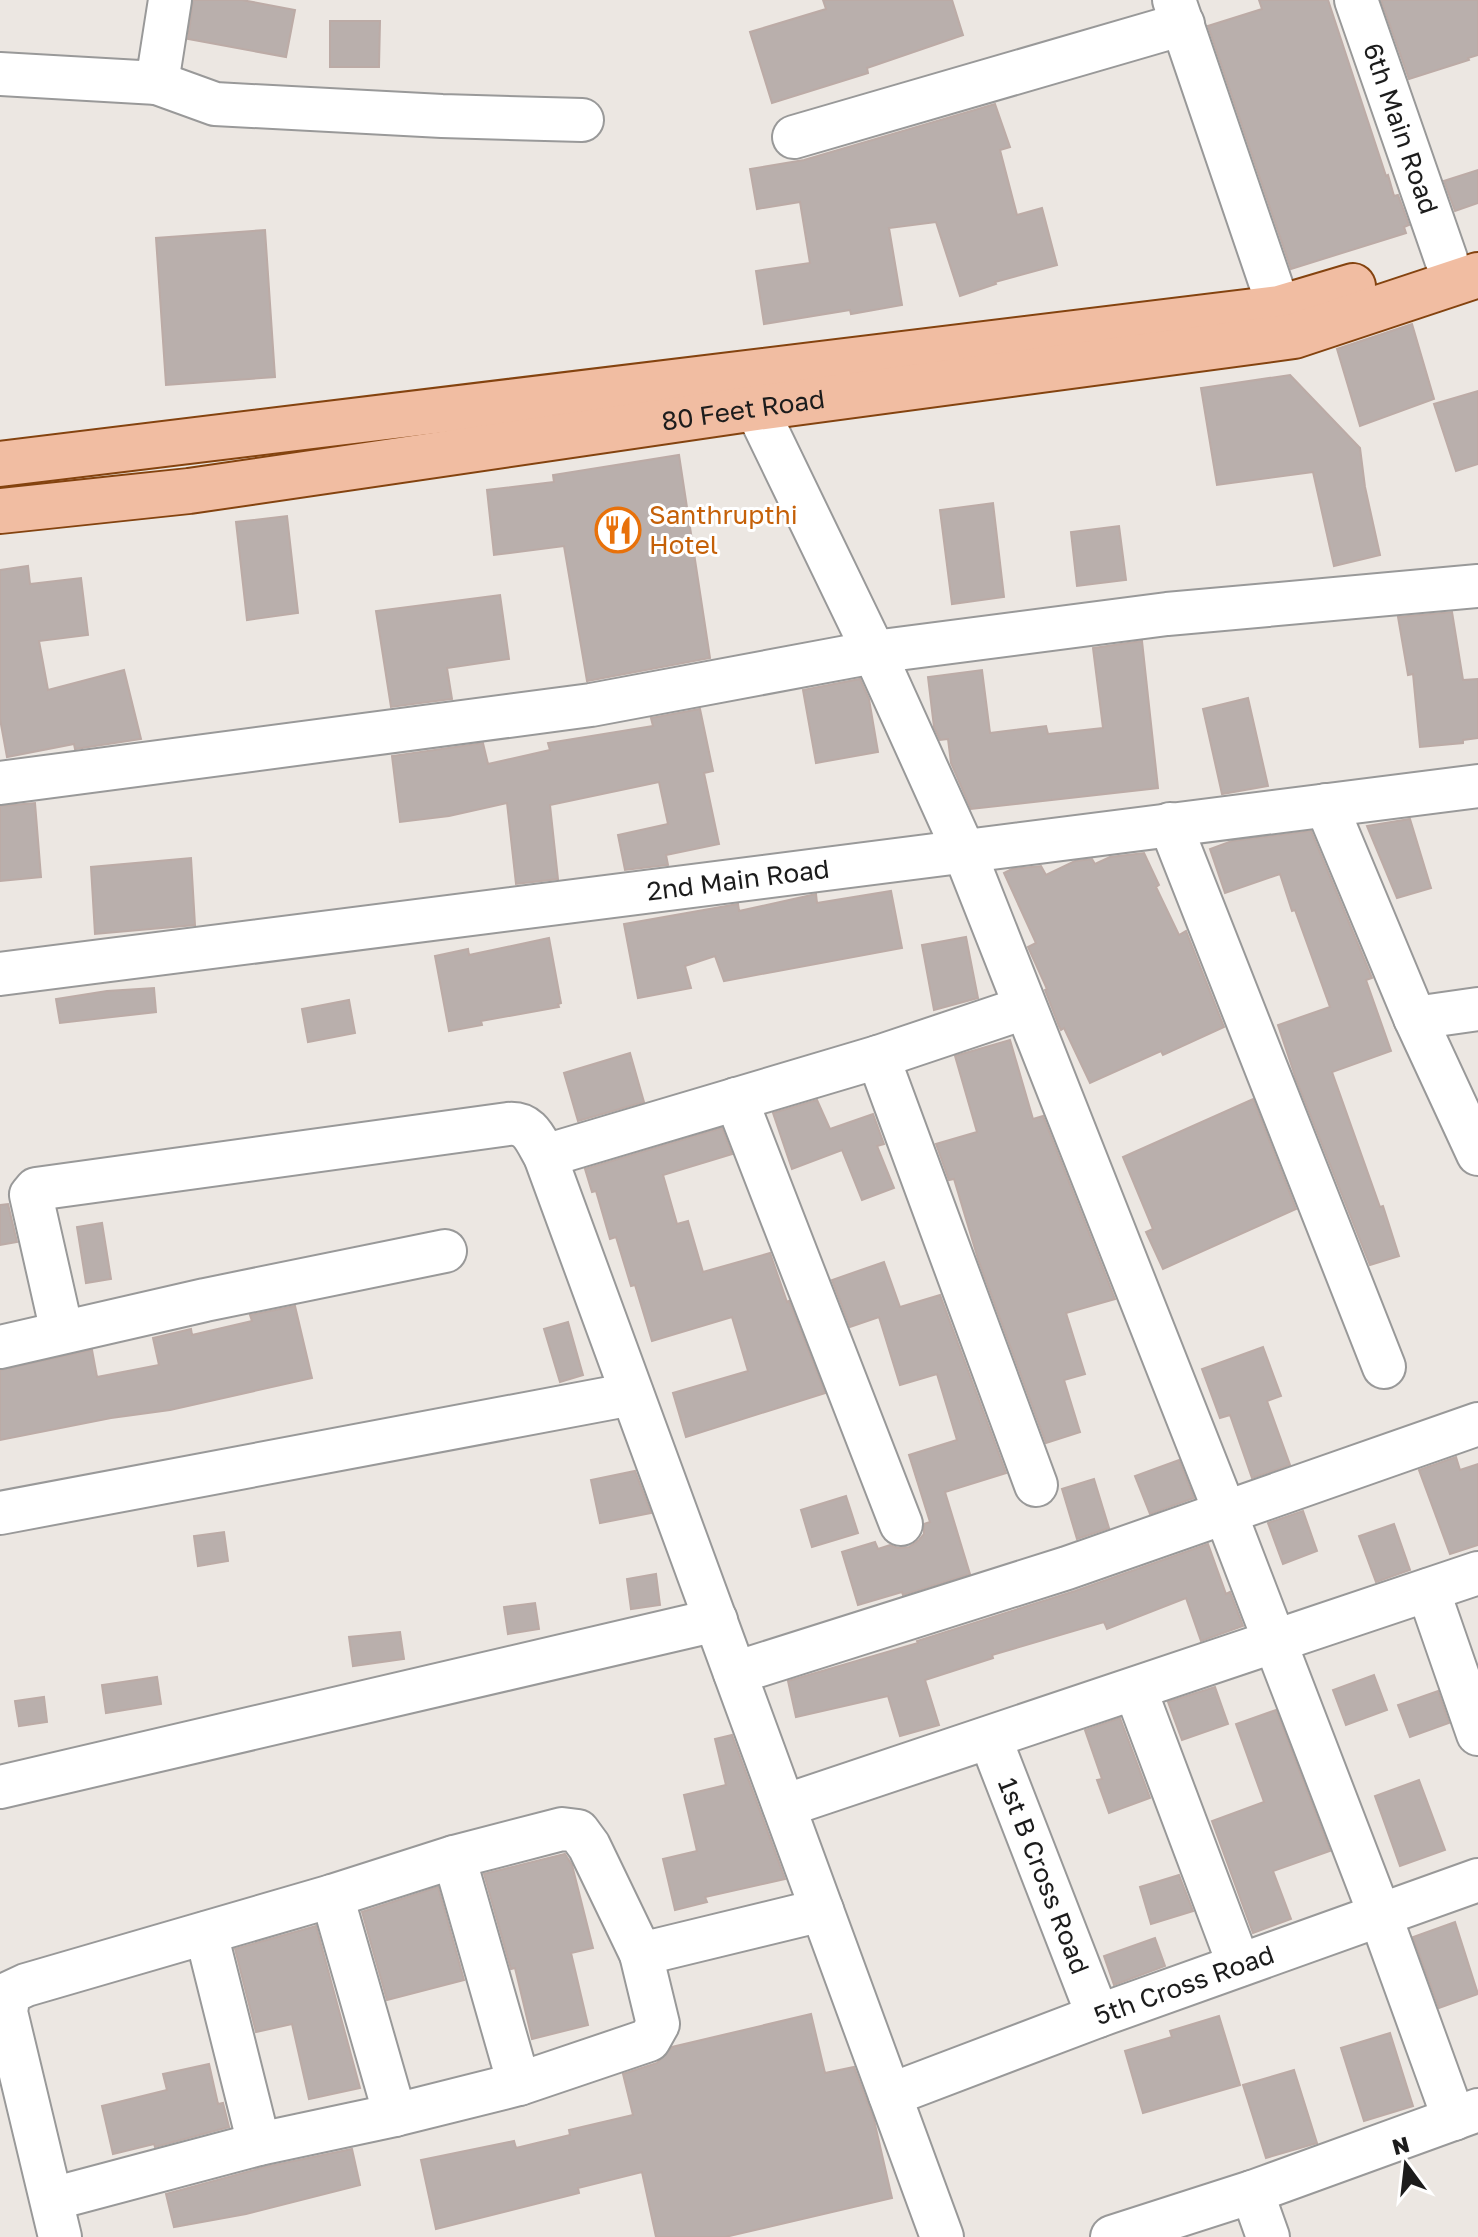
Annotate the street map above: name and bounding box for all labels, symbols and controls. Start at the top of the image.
street label: 6th Main Road [1357,39,1445,218]
street label: 80 Feet Road [659,383,827,437]
place label: Santhrupthi Hotel [649,499,798,560]
restaurant icon: Santhrupthi Hotel [594,506,642,554]
street label: 2nd Main Road [645,853,831,907]
street label: 1st B Cross Road [992,1773,1096,1978]
street label: 5th Cross Road [1090,1938,1278,2031]
north arrow [1366,2125,1446,2205]
text: N [1389,2130,1412,2160]

